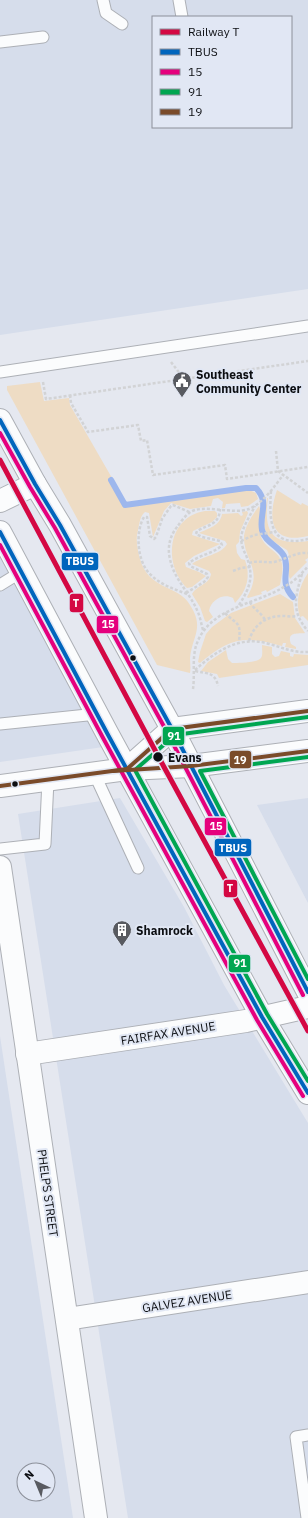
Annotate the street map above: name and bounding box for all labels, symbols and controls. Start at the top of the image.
legend [152,16,292,128]
text: Railway T [188,24,239,39]
text: TBUS [188,44,218,59]
text: 15 [188,64,202,79]
text: 91 [188,84,202,99]
text: 19 [188,104,202,119]
place label: Southeast Community Center [196,367,302,396]
public building icon: Southeast Community Center [171,370,193,398]
line badge: TBUS [61,552,99,571]
text: TBUS [66,554,94,568]
line badge: T [69,593,84,613]
text: T [73,596,80,610]
line badge: 15 [96,615,119,634]
text: 15 [101,617,115,631]
unlabelled marker [128,653,138,663]
line badge: 91 [162,726,185,746]
text: 91 [167,729,181,743]
marker: Evans [151,750,165,764]
place label: Evans [168,750,202,765]
line badge: 19 [229,750,252,769]
text: 19 [233,753,247,767]
unlabelled marker [10,779,20,789]
line badge: 15 [204,817,227,836]
text: 15 [209,819,223,833]
line badge: TBUS [214,838,252,857]
text: TBUS [219,841,247,855]
line badge: T [223,879,238,898]
text: T [227,881,234,895]
building icon: Shamrock [111,919,133,947]
place label: Shamrock [136,923,193,938]
line badge: 91 [228,954,251,973]
text: 91 [233,956,247,970]
street label: FAIRFAX AVENUE [120,1018,216,1048]
street label: PHELPS STREET [34,1148,62,1238]
street label: GALVEZ AVENUE [141,1287,233,1315]
north arrow [16,1462,56,1502]
text: N [21,1467,37,1483]

